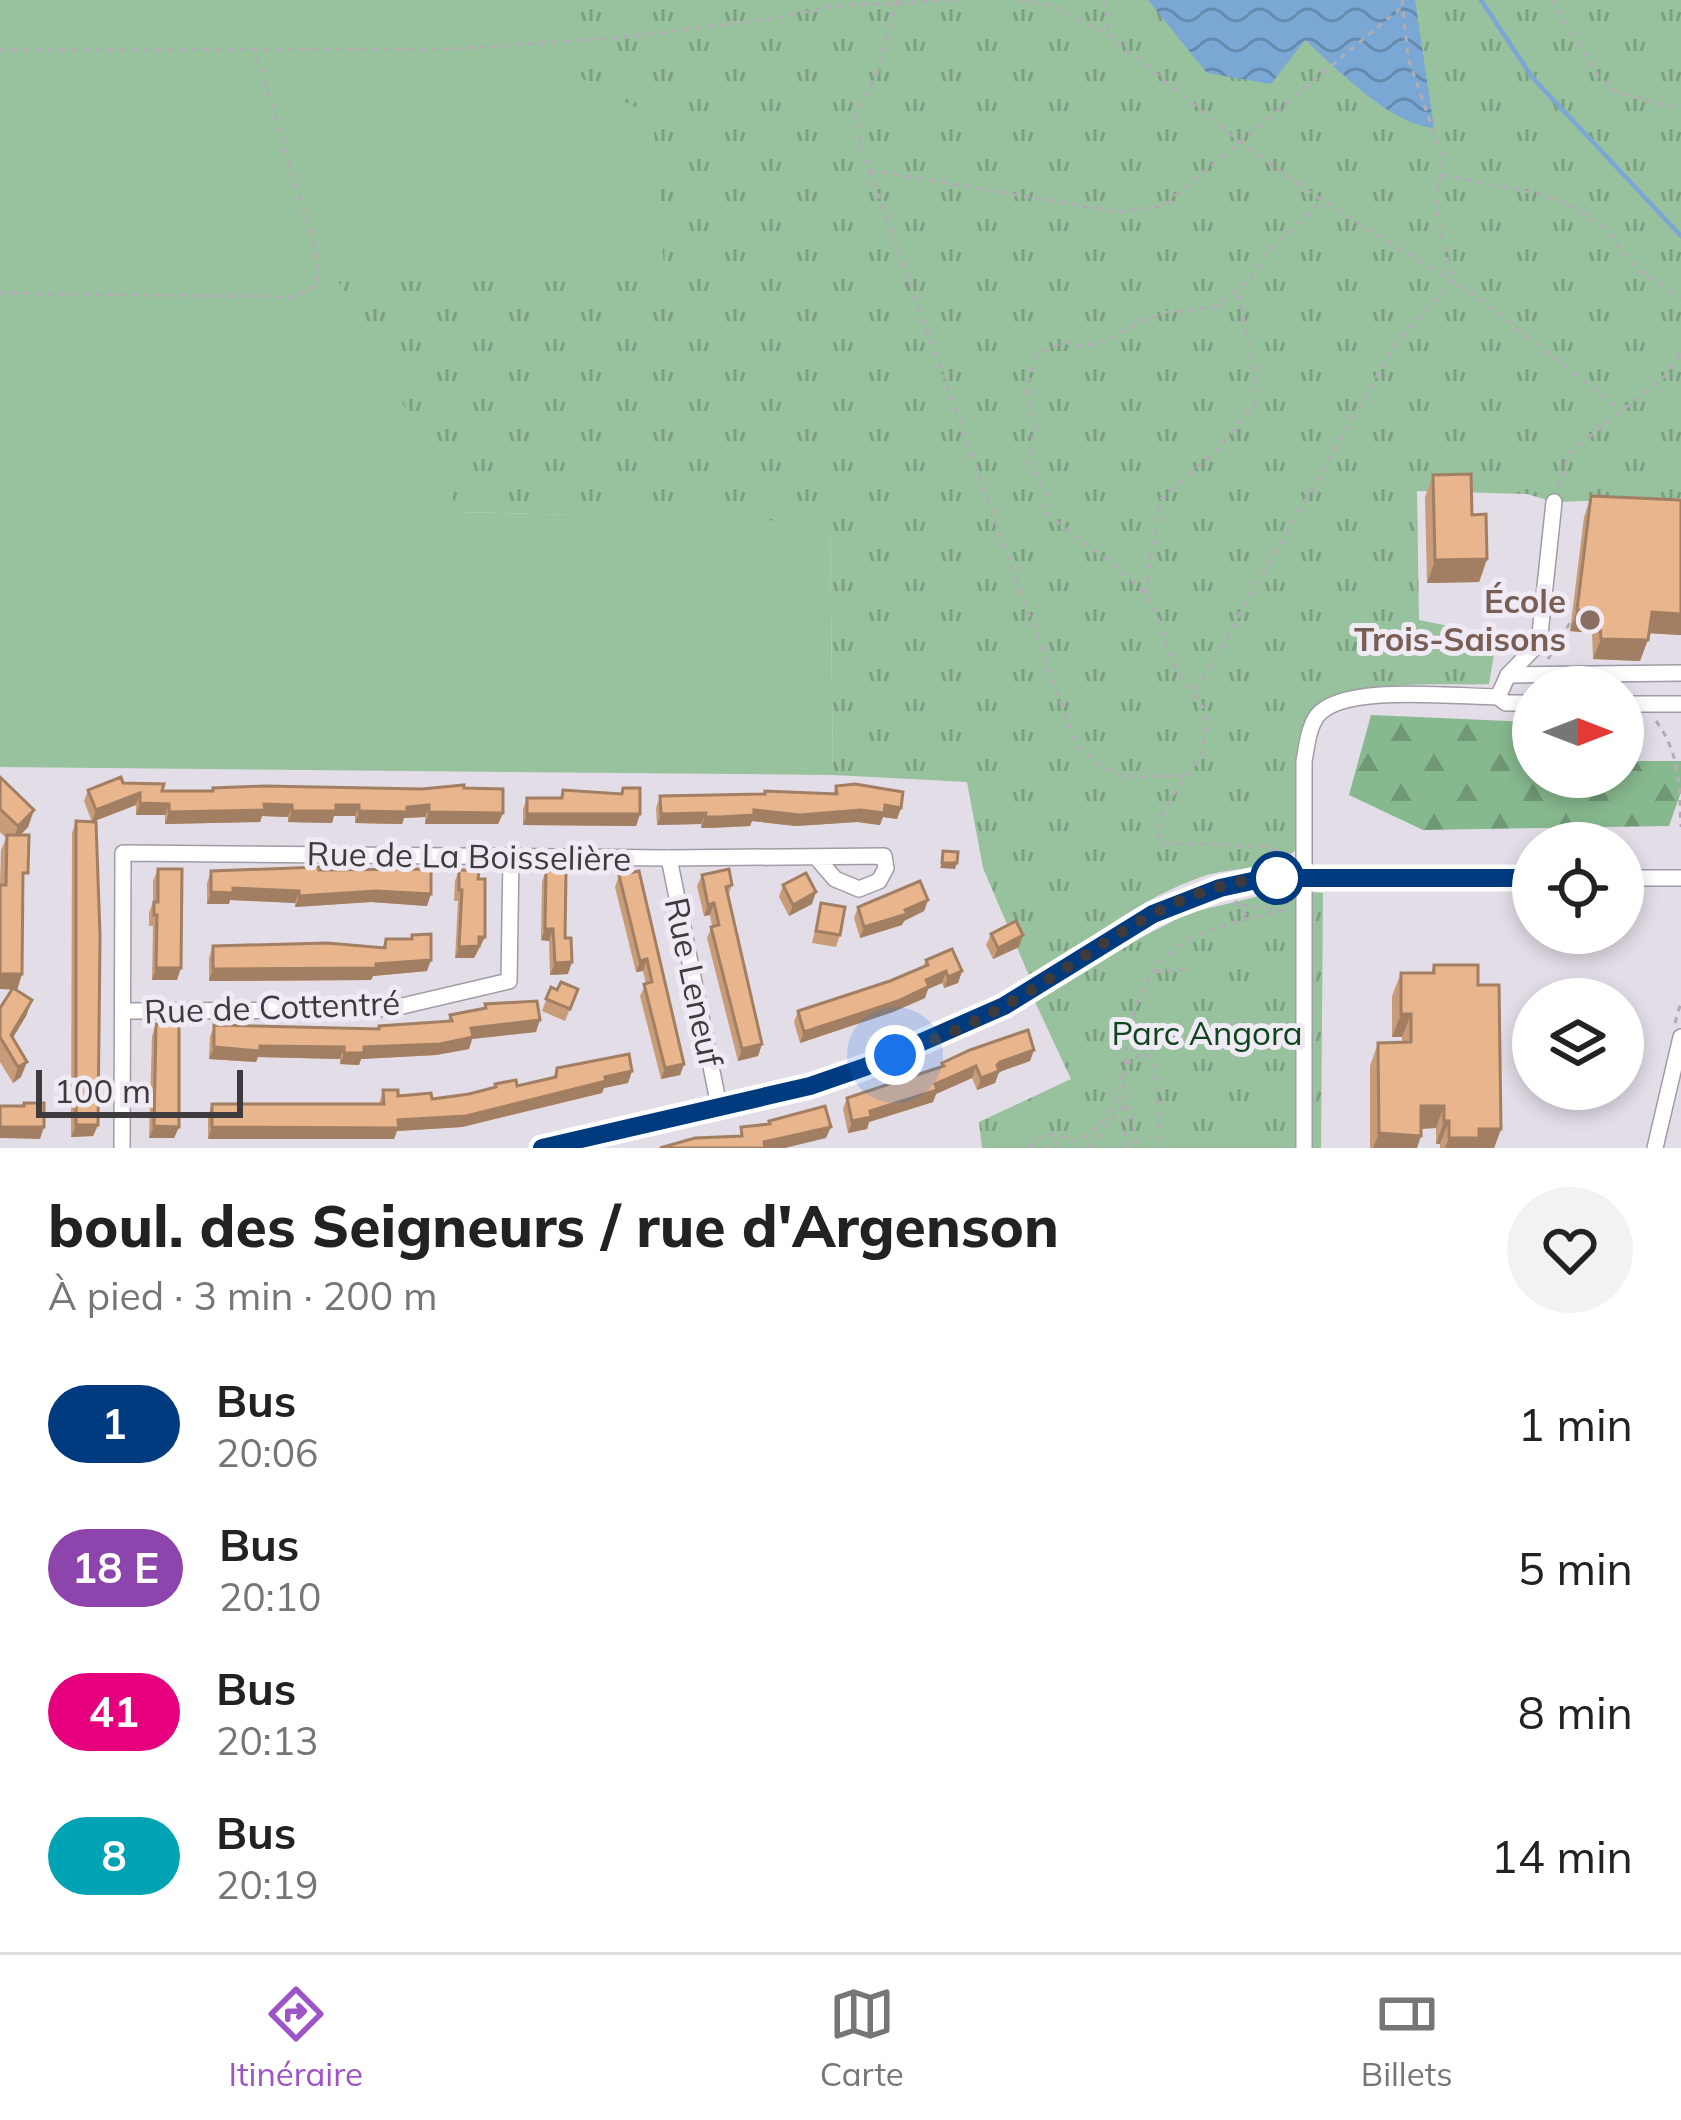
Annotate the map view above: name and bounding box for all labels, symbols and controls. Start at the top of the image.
place label: École Trois-Saisons [1354,580,1566,659]
marker: École Trois-Saisons [1577,607,1603,633]
north arrow [1512,666,1644,798]
map controls [1512,666,1644,1110]
button: locate [1512,822,1644,954]
street label: Rue de La Boisselière [306,832,632,879]
unlabelled marker [1252,853,1302,903]
street label: Rue Leneuf [657,894,733,1071]
button: layers [1512,978,1644,1110]
street label: Rue de Cottentré [143,982,401,1031]
park label: Parc Angora [1111,1012,1303,1053]
your location [865,1025,925,1085]
scale bar [36,1064,243,1117]
text: 100 m [54,1070,151,1111]
button: heart [1507,1187,1633,1313]
text: boul. des Seigneurs / rue d'Argenson [48,1190,1059,1261]
text: À pied · 3 min · 200 m [48,1271,437,1320]
text: Bus [216,1372,296,1428]
text: 1 min [1518,1396,1633,1452]
text: 1 [101,1397,127,1450]
text: 20:06 [216,1428,319,1477]
text: Bus [219,1516,299,1572]
text: 5 min [1518,1540,1633,1596]
text: 18 E [72,1541,159,1594]
text: 20:10 [219,1572,321,1621]
text: Bus [216,1660,296,1716]
text: 8 min [1518,1684,1633,1740]
text: 41 [89,1685,139,1738]
text: 20:13 [216,1716,319,1765]
text: Bus [216,1804,296,1860]
text: 14 min [1491,1828,1633,1884]
text: 8 [101,1829,127,1882]
text: 20:19 [216,1860,319,1909]
tab: Itinéraire [228,1981,363,2094]
tab: Carte [820,1981,904,2094]
tab: Billets [1361,1981,1453,2094]

